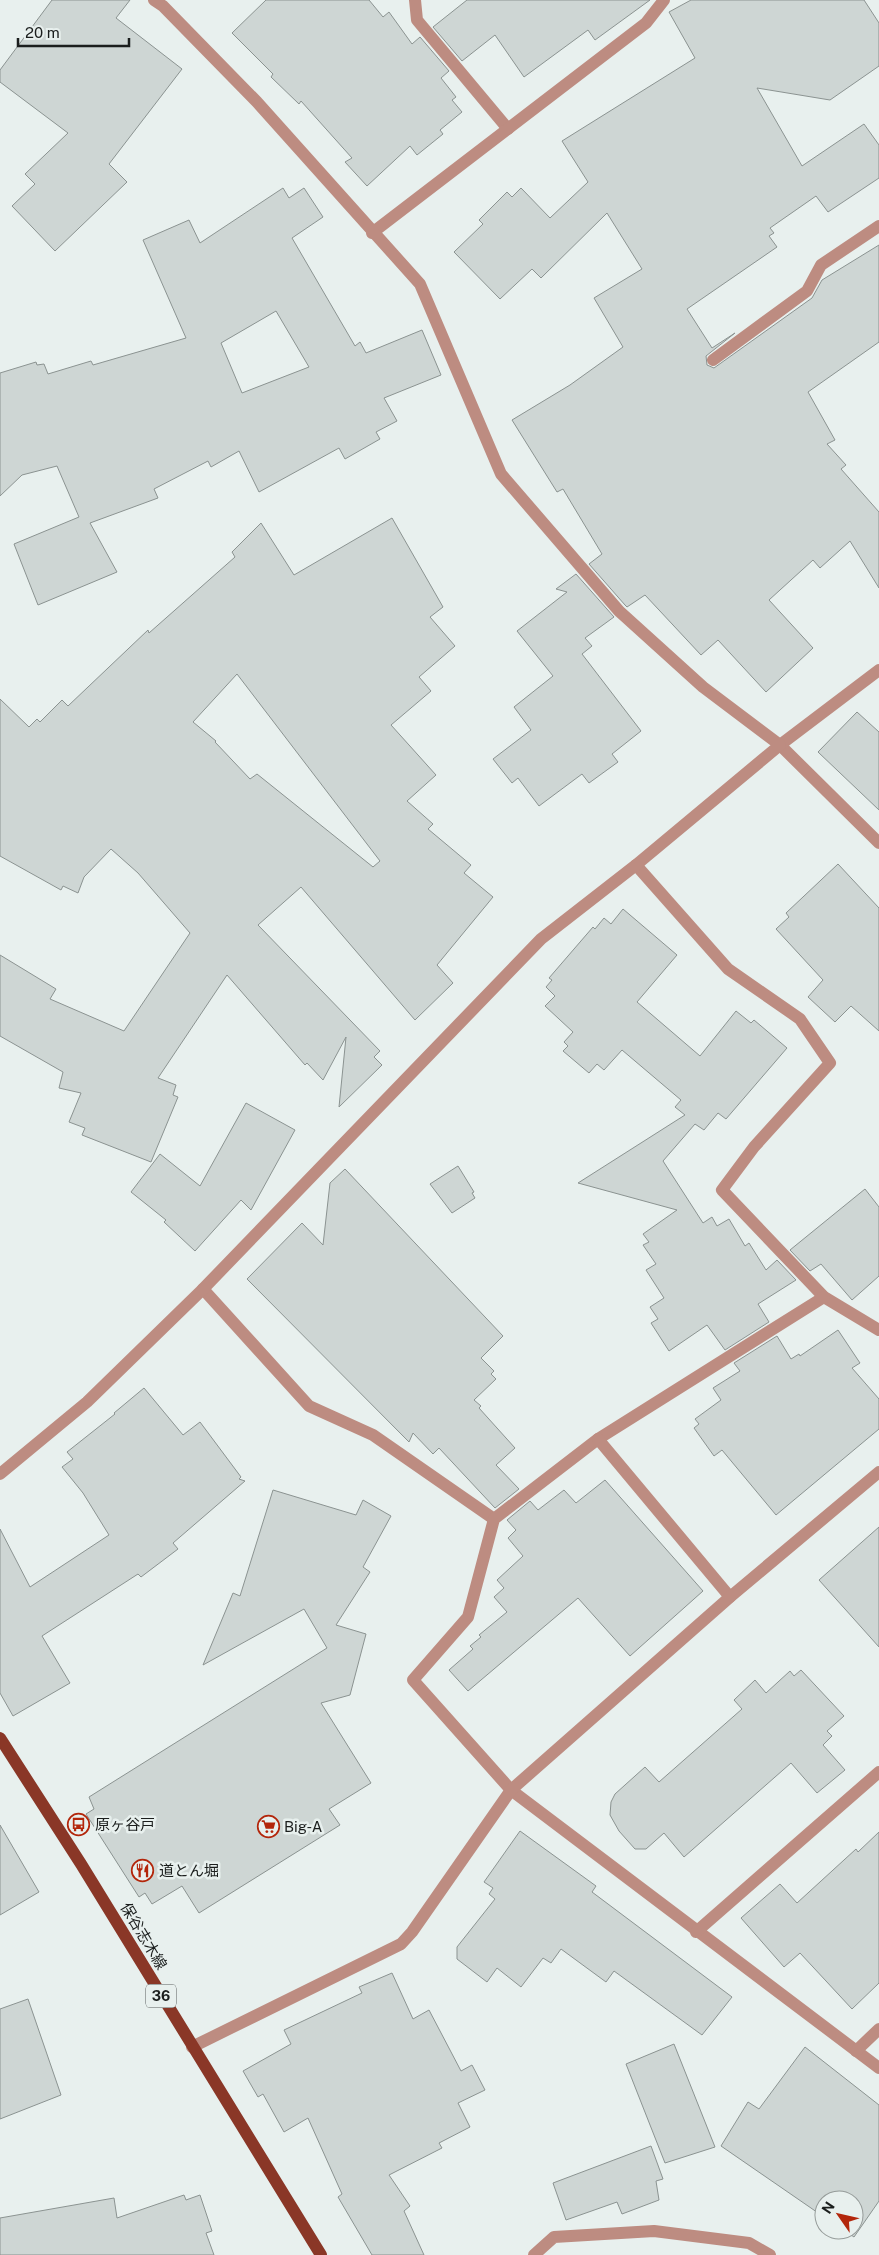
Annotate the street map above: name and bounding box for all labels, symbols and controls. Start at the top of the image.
scale bar [18,15,129,47]
text: 20 m [25,24,60,41]
bus stop icon: 原ヶ谷戸 [67,1812,91,1836]
supermarket icon: Big-A [256,1814,280,1838]
place label: 原ヶ谷戸 [95,1816,155,1833]
place label: Big-A [284,1818,323,1835]
restaurant icon: 道とん堀 [131,1858,155,1882]
place label: 道とん堀 [159,1862,219,1879]
street label: 保谷志木線 [117,1899,171,1973]
road number: 36 [146,1984,176,2008]
north arrow [814,2190,864,2240]
text: N [819,2199,838,2217]

